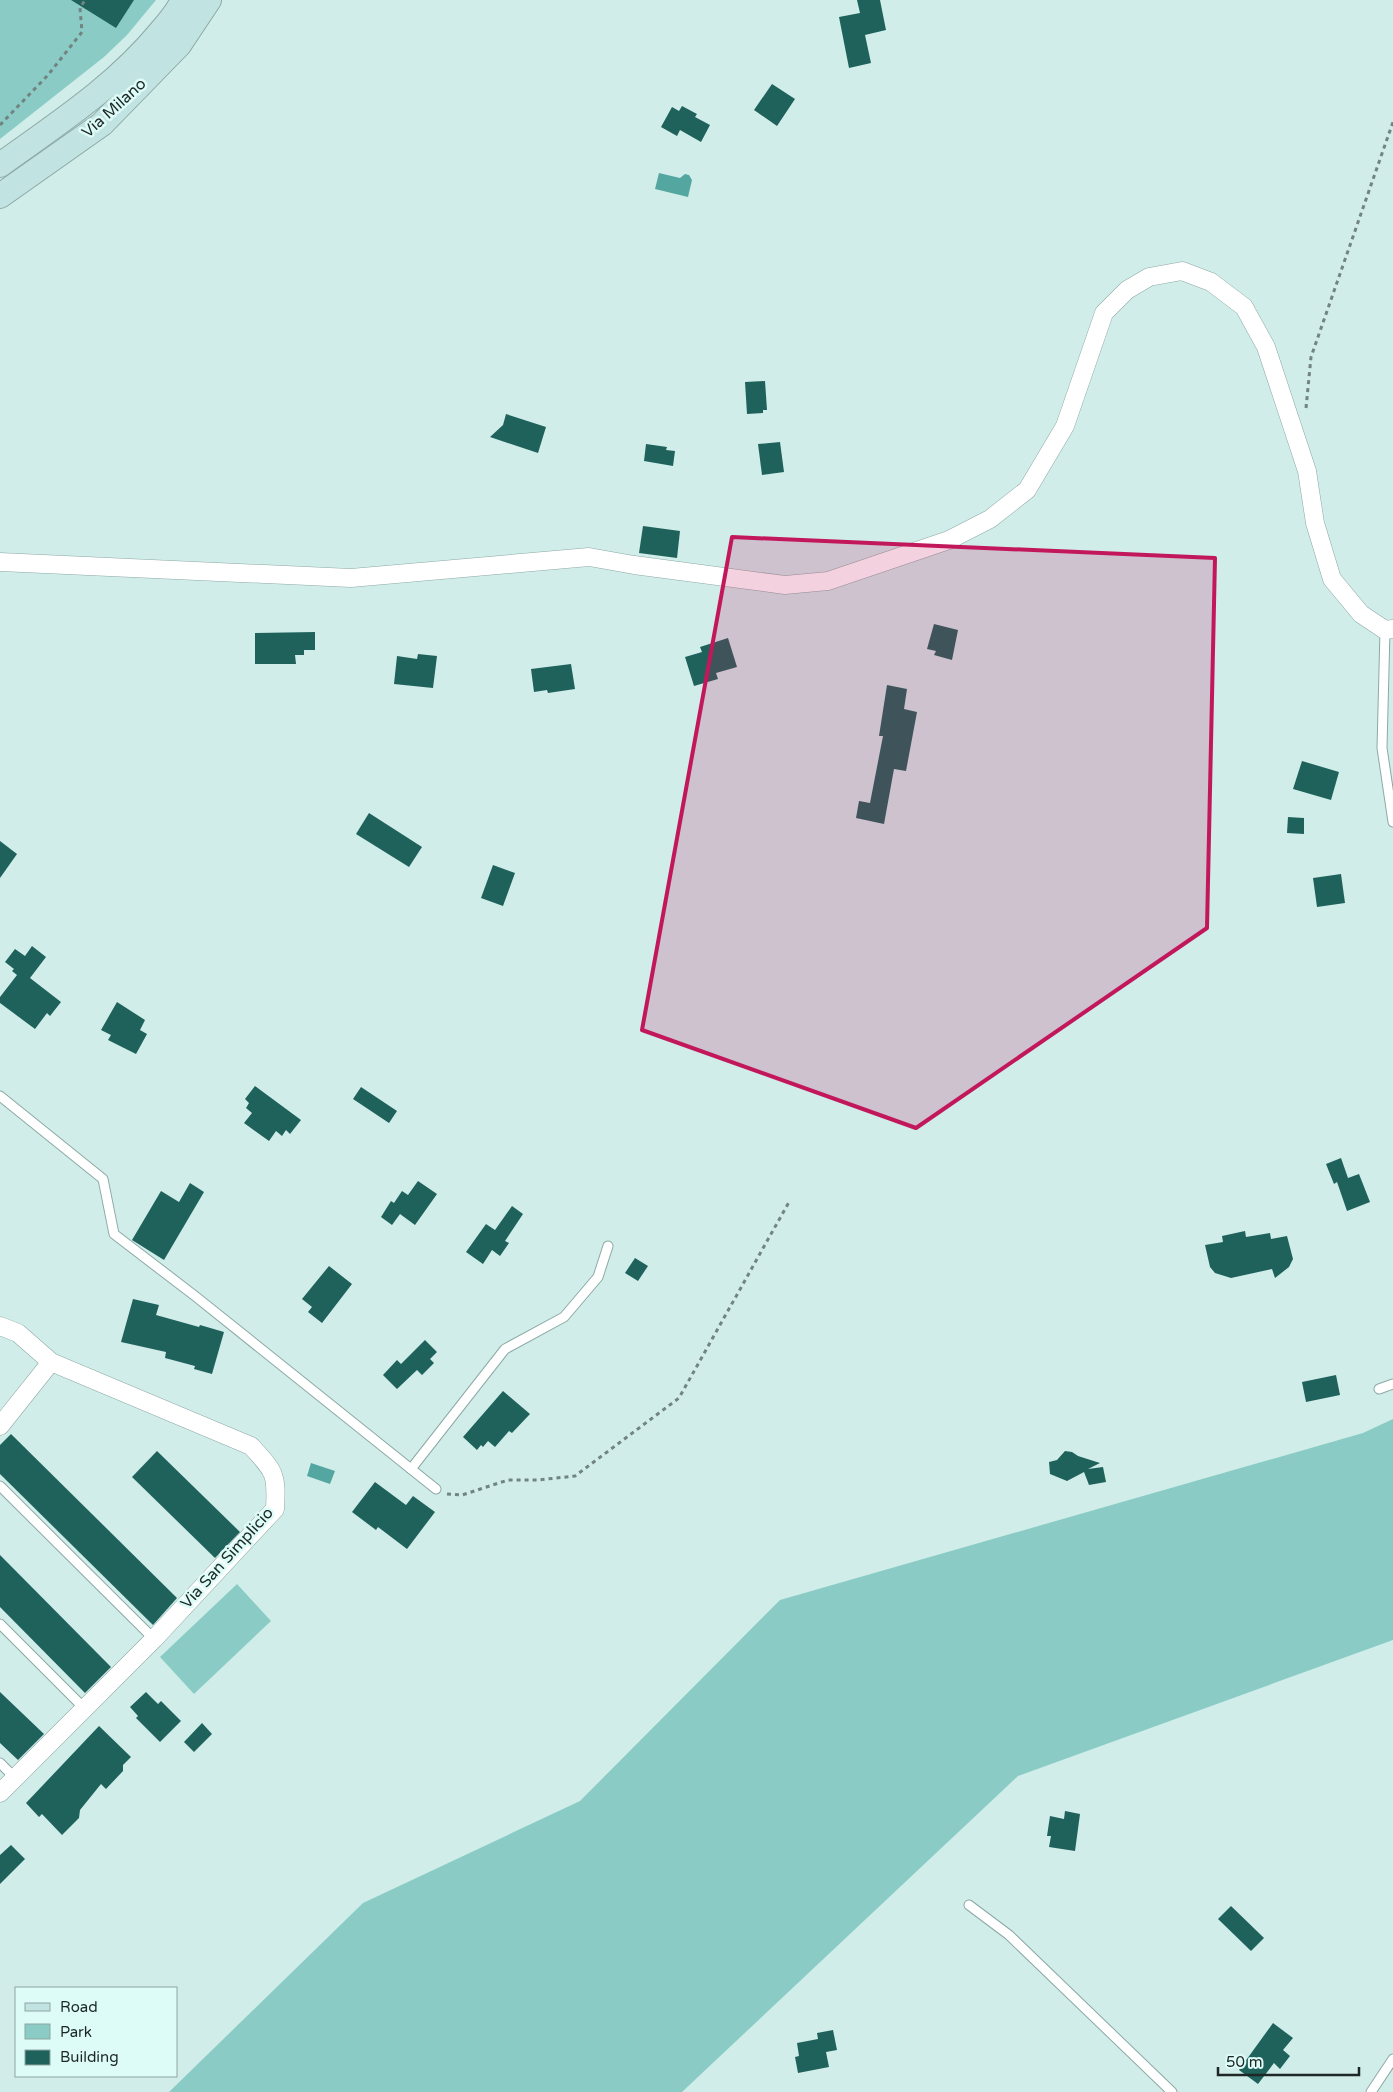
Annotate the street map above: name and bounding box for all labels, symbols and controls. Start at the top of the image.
street label: Via Milano [78,74,150,142]
street label: Via San Simplicio [176,1503,278,1613]
legend [15,1987,178,2077]
text: Road [60,1998,98,2016]
text: Park [60,2023,92,2041]
scale bar [1218,2044,1359,2076]
text: Building [60,2048,119,2066]
text: 50 m [1226,2053,1263,2071]

